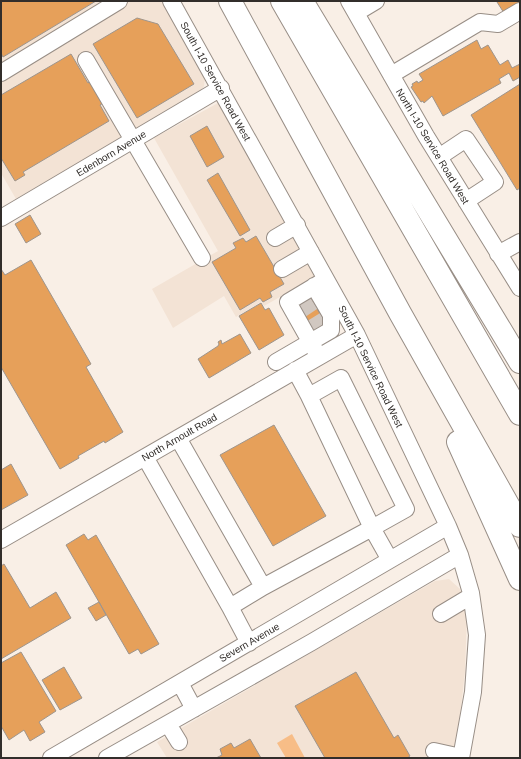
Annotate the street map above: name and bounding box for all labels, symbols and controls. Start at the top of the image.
street label: South I-10 Service Road West [178,20,253,143]
street label: North I-10 Service Road West [394,87,472,206]
street label: Edenborn Avenue [74,128,148,179]
street label: South I-10 Service Road West [336,303,405,429]
street label: North Arnoult Road [140,411,219,463]
street label: Severn Avenue [217,621,282,664]

